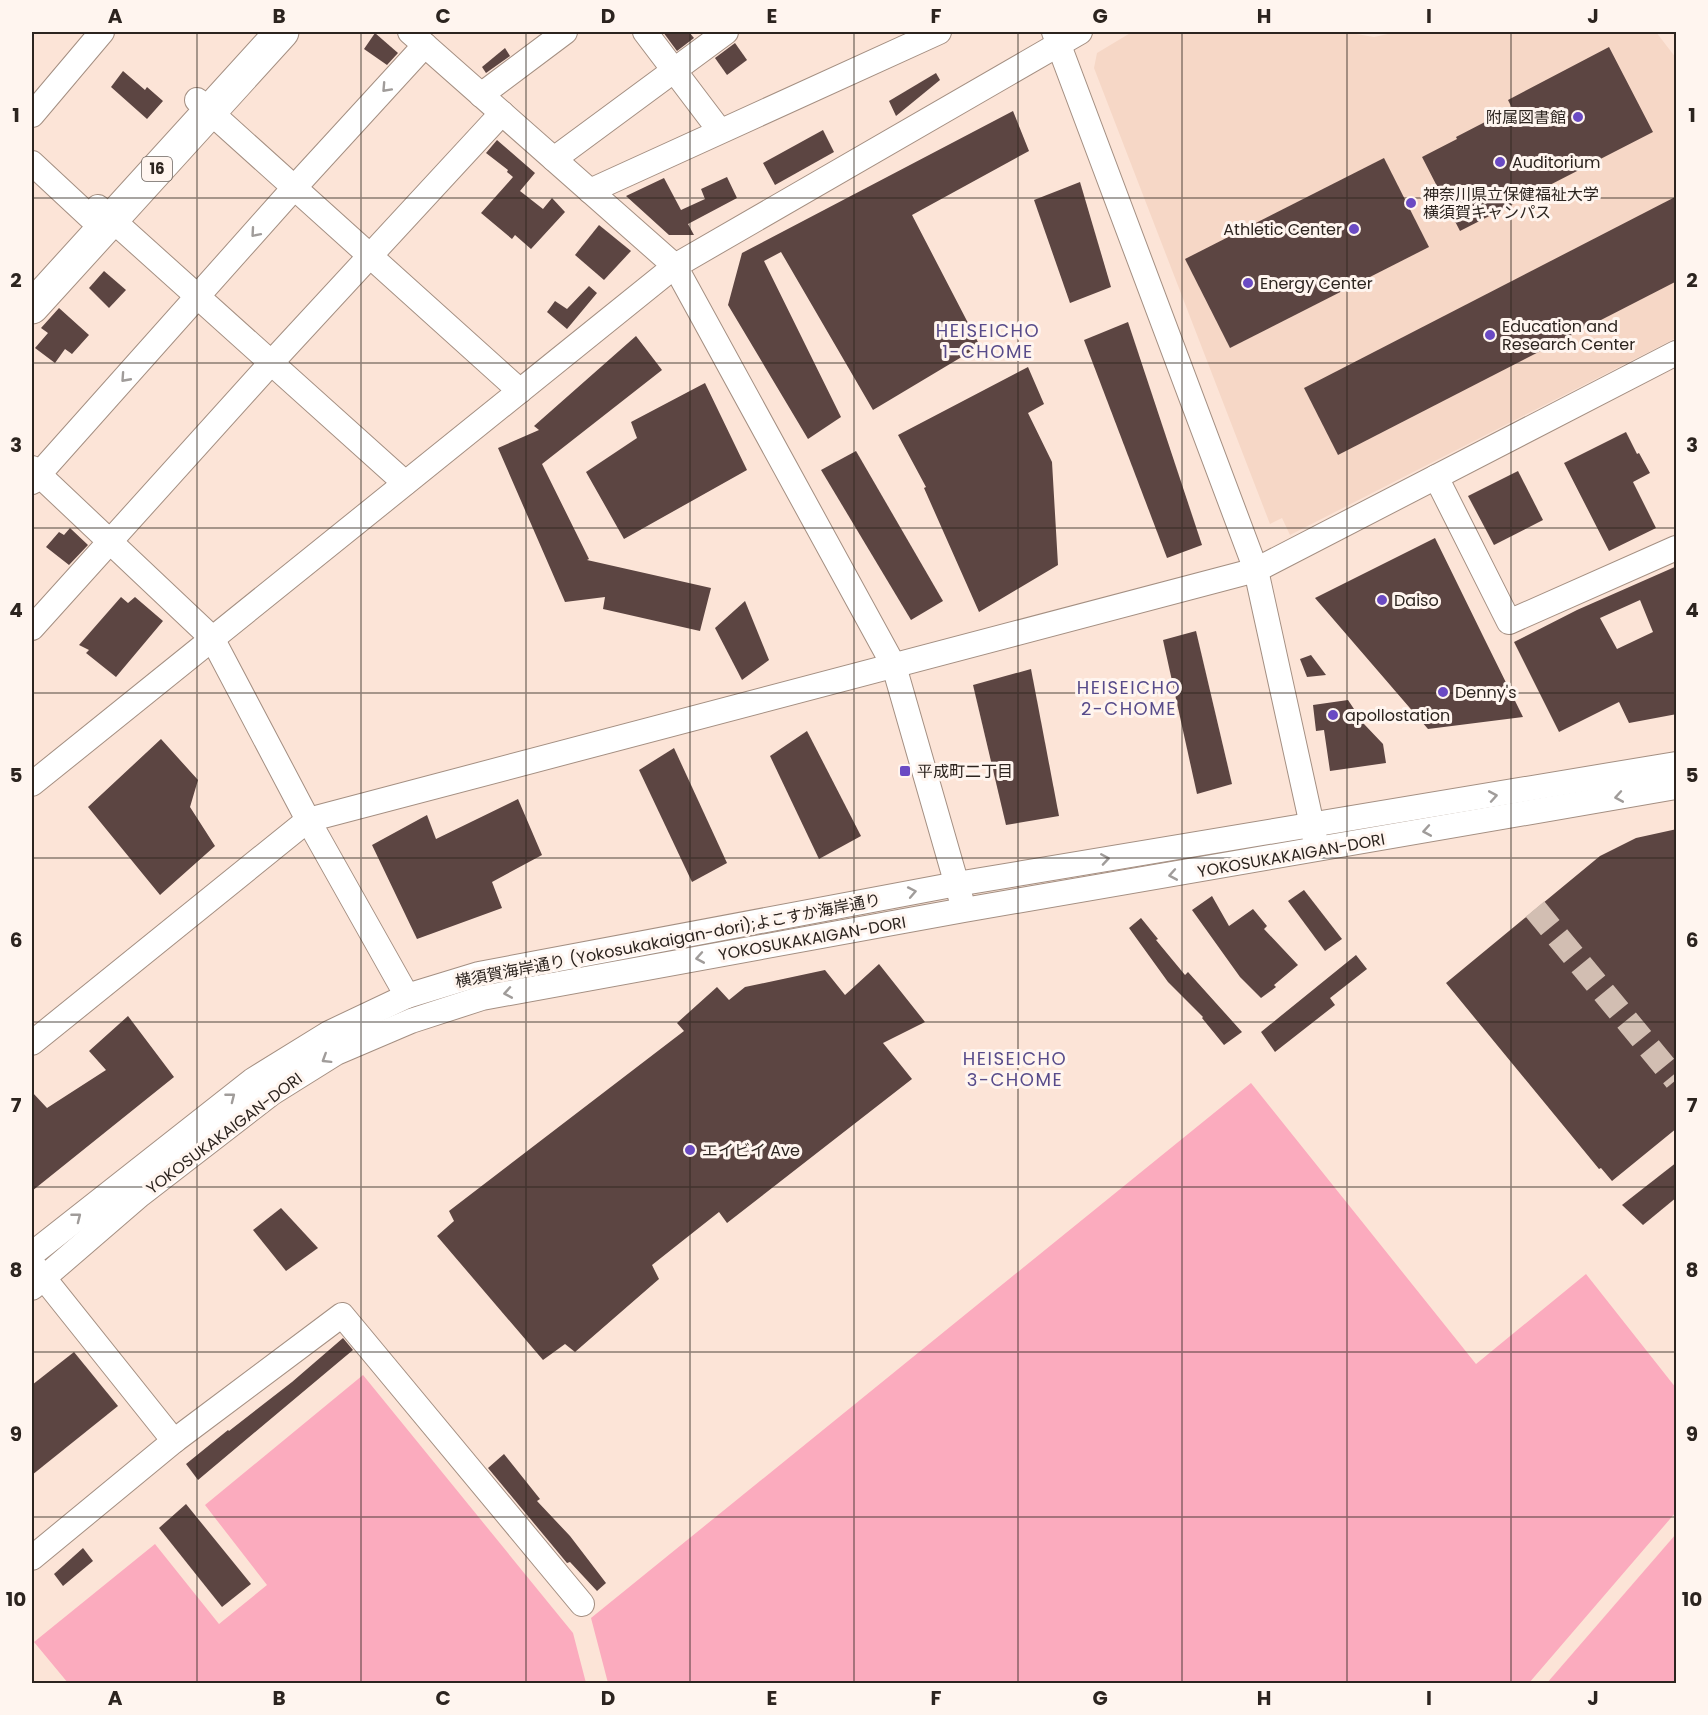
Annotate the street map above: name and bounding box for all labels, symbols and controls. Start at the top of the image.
text: A [108,2,123,30]
text: B [272,2,286,30]
text: C [435,2,451,30]
text: D [601,2,615,30]
text: E [767,2,777,30]
text: F [931,2,942,30]
text: G [1092,2,1108,30]
text: H [1257,2,1271,30]
text: I [1426,2,1432,30]
text: J [1587,2,1599,30]
one-way arrow [382,81,393,92]
text: 1 [12,101,20,129]
text: 1 [1688,101,1696,129]
place label: 附属図書館 [1486,106,1566,129]
marker: 附属図書館 [1571,110,1585,124]
place label: Auditorium [1512,151,1600,174]
marker: Auditorium [1493,155,1507,169]
road number: 16 [142,157,172,181]
place label: 神奈川県立保健福祉大学 横須賀キャンパス [1423,183,1599,224]
marker: 神奈川県立保健福祉大学 横須賀キャンパス [1404,196,1418,210]
place label: Athletic Center [1223,218,1342,241]
marker: Athletic Center [1347,222,1361,236]
one-way arrow [251,226,262,237]
text: 2 [10,266,22,294]
text: 2 [1686,266,1698,294]
place label: Energy Center [1260,272,1373,295]
marker: Energy Center [1241,276,1255,290]
place label: Education and Research Center [1502,315,1635,356]
district label: HEISEICHO 1-CHOME [936,318,1040,364]
marker: Education and Research Center [1483,328,1497,342]
one-way arrow [121,371,132,382]
text: 3 [10,431,22,459]
text: 3 [1686,431,1698,459]
place label: Daiso [1394,589,1439,612]
marker: Daiso [1375,593,1389,607]
text: 4 [9,596,23,624]
text: 4 [1685,596,1699,624]
district label: HEISEICHO 2-CHOME [1077,675,1181,721]
place label: Denny's [1455,681,1517,704]
marker: Denny's [1436,685,1450,699]
place label: apollostation [1345,704,1450,727]
marker: apollostation [1326,708,1340,722]
place label: 平成町二丁目 [917,760,1013,783]
text: 5 [10,761,23,789]
text: 5 [1686,761,1699,789]
marker: 平成町二丁目 [898,764,912,778]
one-way arrow [1488,790,1497,802]
one-way arrow [1614,791,1624,803]
one-way arrow [1422,824,1432,837]
street label: YOKOSUKAKAIGAN-DORI [1196,828,1387,883]
one-way arrow [1100,854,1109,866]
one-way arrow [1168,868,1178,881]
one-way arrow [907,886,917,899]
street label: 横須賀海岸通り (Yokosukakaigan-dori);よこすか海岸通り [453,888,883,993]
street label: YOKOSUKAKAIGAN-DORI [717,911,908,966]
text: 6 [10,926,22,954]
text: 6 [1686,926,1698,954]
one-way arrow [696,951,706,964]
one-way arrow [504,986,514,999]
district label: HEISEICHO 3-CHOME [963,1046,1067,1092]
one-way arrow [322,1052,333,1063]
street label: YOKOSUKAKAIGAN-DORI [142,1067,307,1200]
text: 7 [11,1091,22,1119]
text: 7 [1687,1091,1698,1119]
one-way arrow [224,1093,235,1104]
place label: エイビイ Ave [702,1139,800,1162]
marker: エイビイ Ave [683,1143,697,1157]
one-way arrow [71,1214,82,1225]
text: 8 [10,1256,22,1284]
text: 8 [1686,1256,1698,1284]
text: 9 [10,1420,22,1448]
text: 9 [1686,1420,1698,1448]
text: 10 [6,1585,26,1613]
text: 10 [1682,1585,1702,1613]
text: A [108,1684,123,1712]
text: B [272,1684,286,1712]
text: C [435,1684,451,1712]
text: D [601,1684,615,1712]
text: E [767,1684,777,1712]
text: F [931,1684,942,1712]
text: G [1092,1684,1108,1712]
text: H [1257,1684,1271,1712]
text: I [1426,1684,1432,1712]
text: J [1587,1684,1599,1712]

